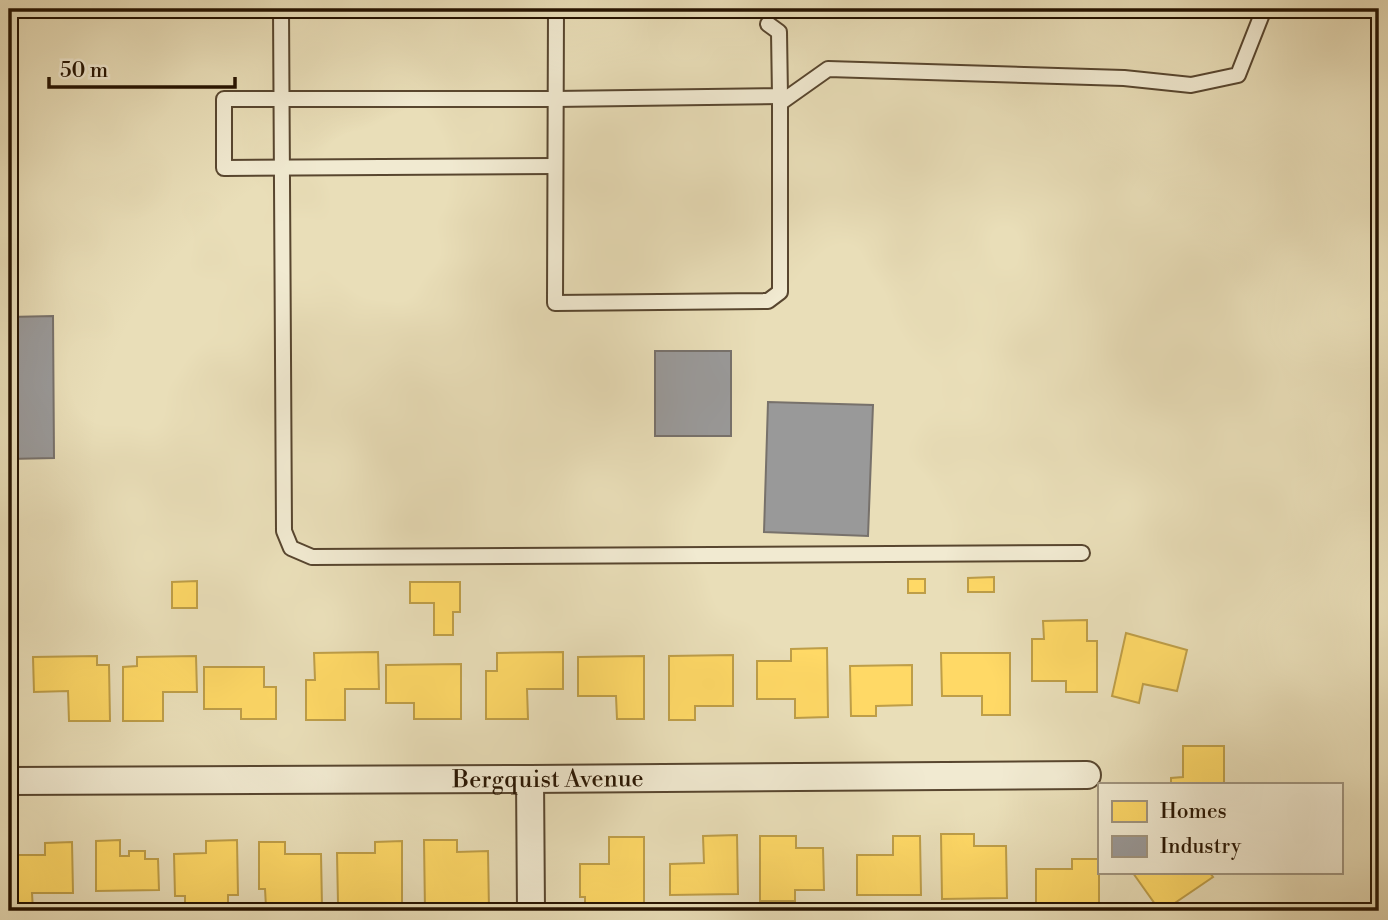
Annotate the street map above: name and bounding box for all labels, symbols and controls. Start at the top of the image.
scale bar [49,46,234,90]
text: 50 m [60,58,108,84]
street label: Bergquist Avenue [451,764,644,795]
legend [1098,783,1342,874]
text: Homes [1160,799,1227,825]
text: Industry [1160,834,1242,860]

